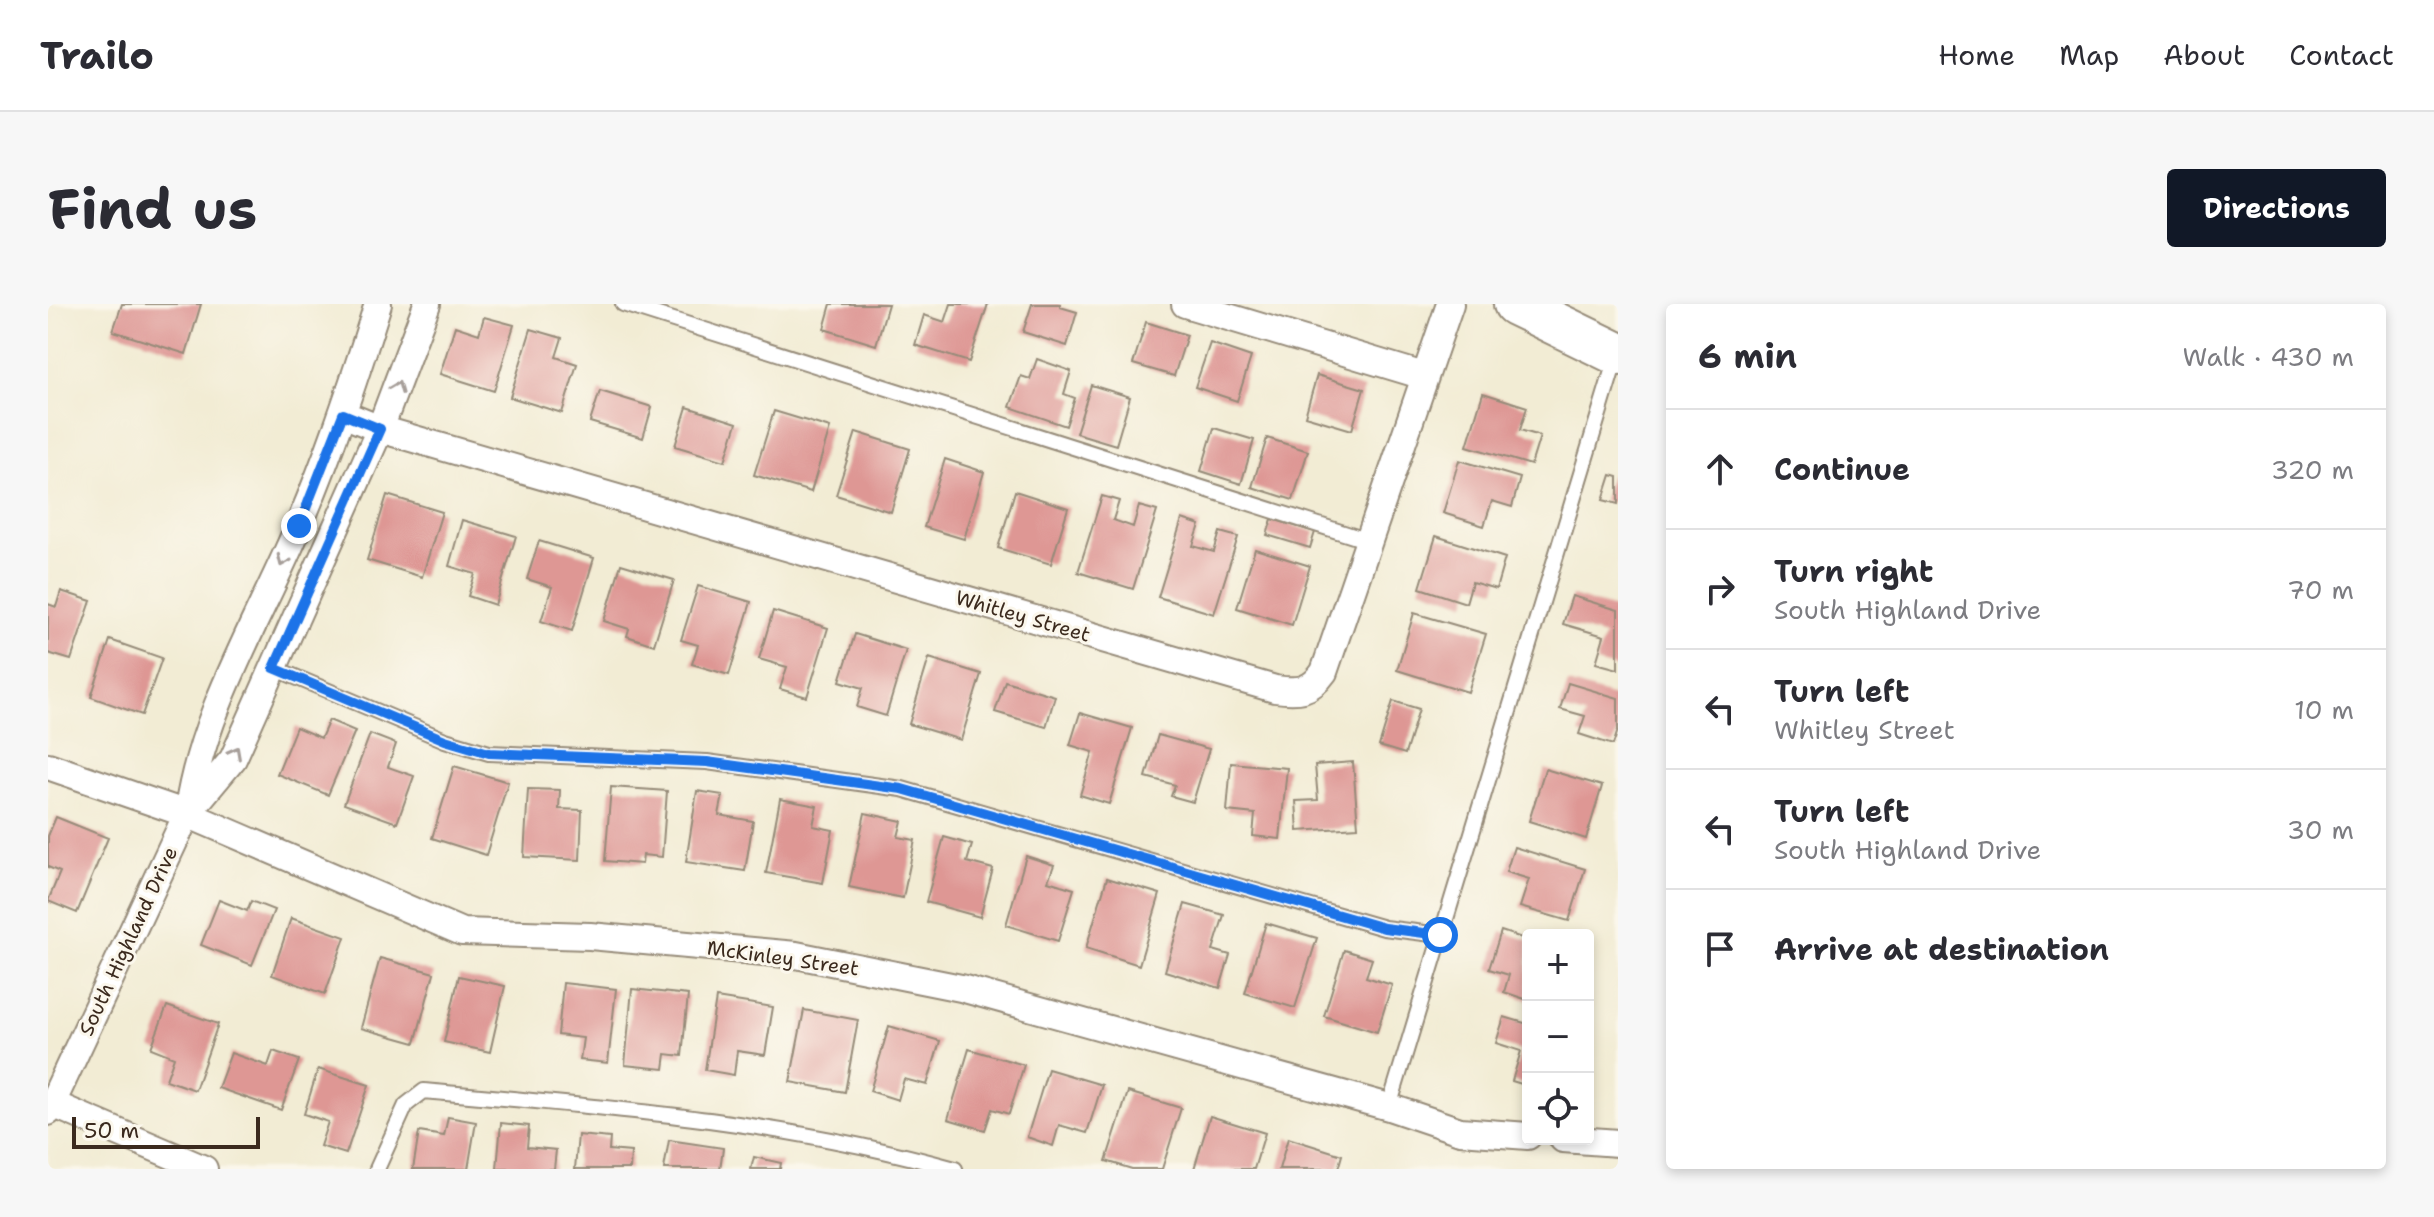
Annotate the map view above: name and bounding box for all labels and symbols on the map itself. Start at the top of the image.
one-way arrow [387,381,404,395]
route end [281,508,317,544]
one-way arrow [277,553,293,567]
street label: Whitley Street [953,584,1093,648]
one-way arrow [225,746,240,761]
street label: South Highland Drive [73,842,183,1040]
route start [1422,917,1458,953]
street label: McKinley Street [705,934,861,982]
scale bar [72,1113,260,1149]

